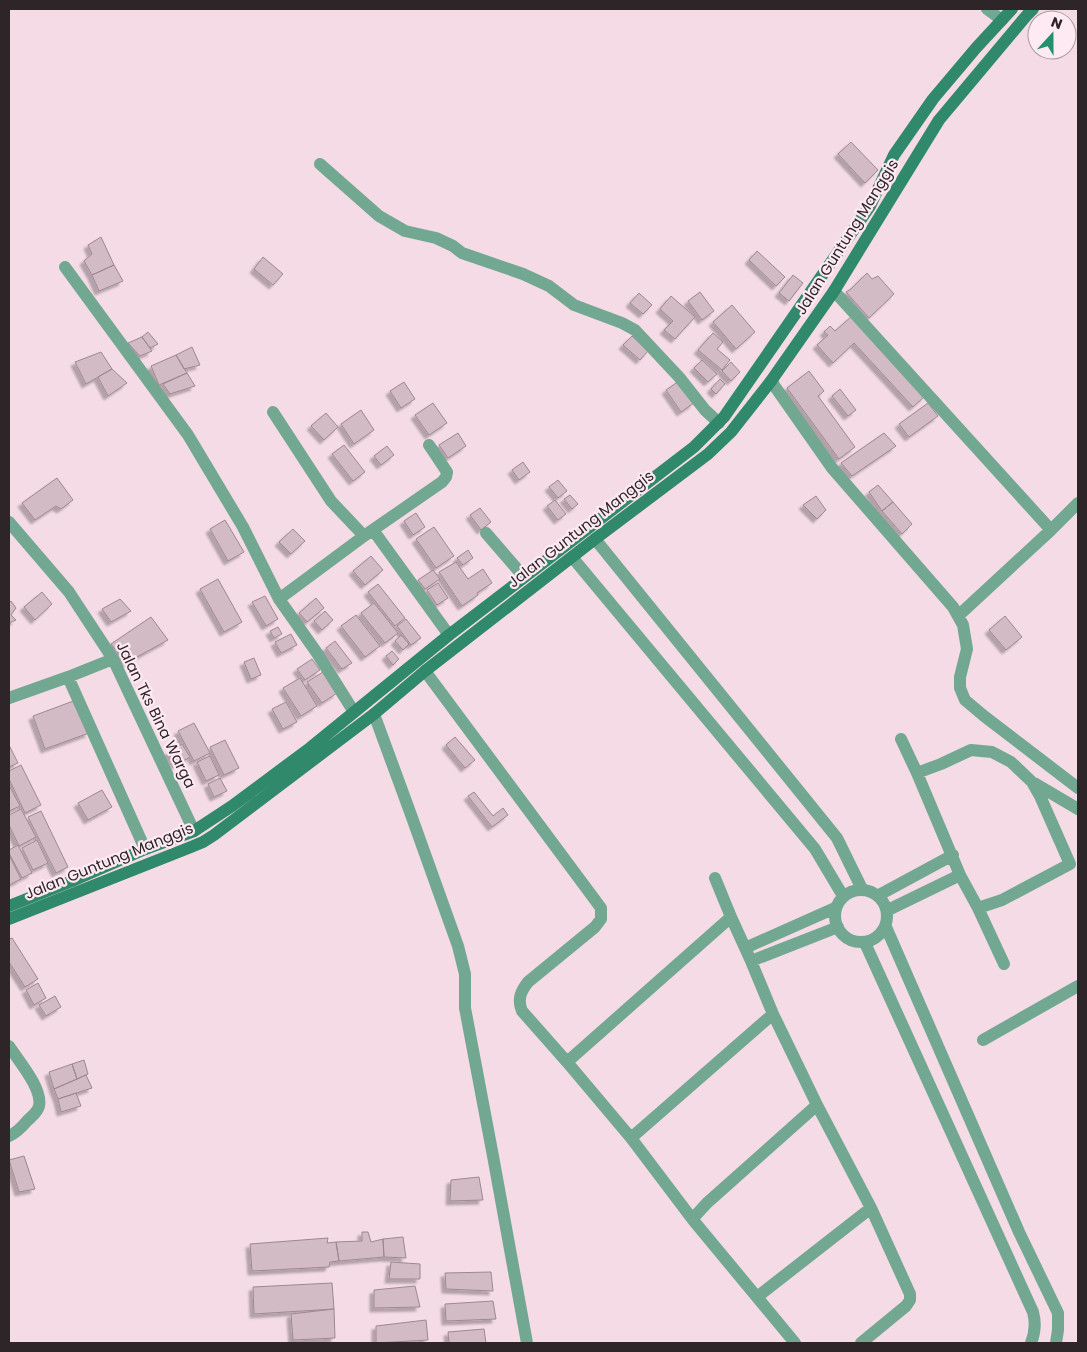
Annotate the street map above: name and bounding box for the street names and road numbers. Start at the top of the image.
street label: Jalan Guntung Manggis [790,155,903,318]
street label: Jalan Guntung Manggis [503,465,658,592]
street label: Jalan Tks Bina Warga [112,638,201,792]
street label: Jalan Guntung Manggis [22,817,196,904]

